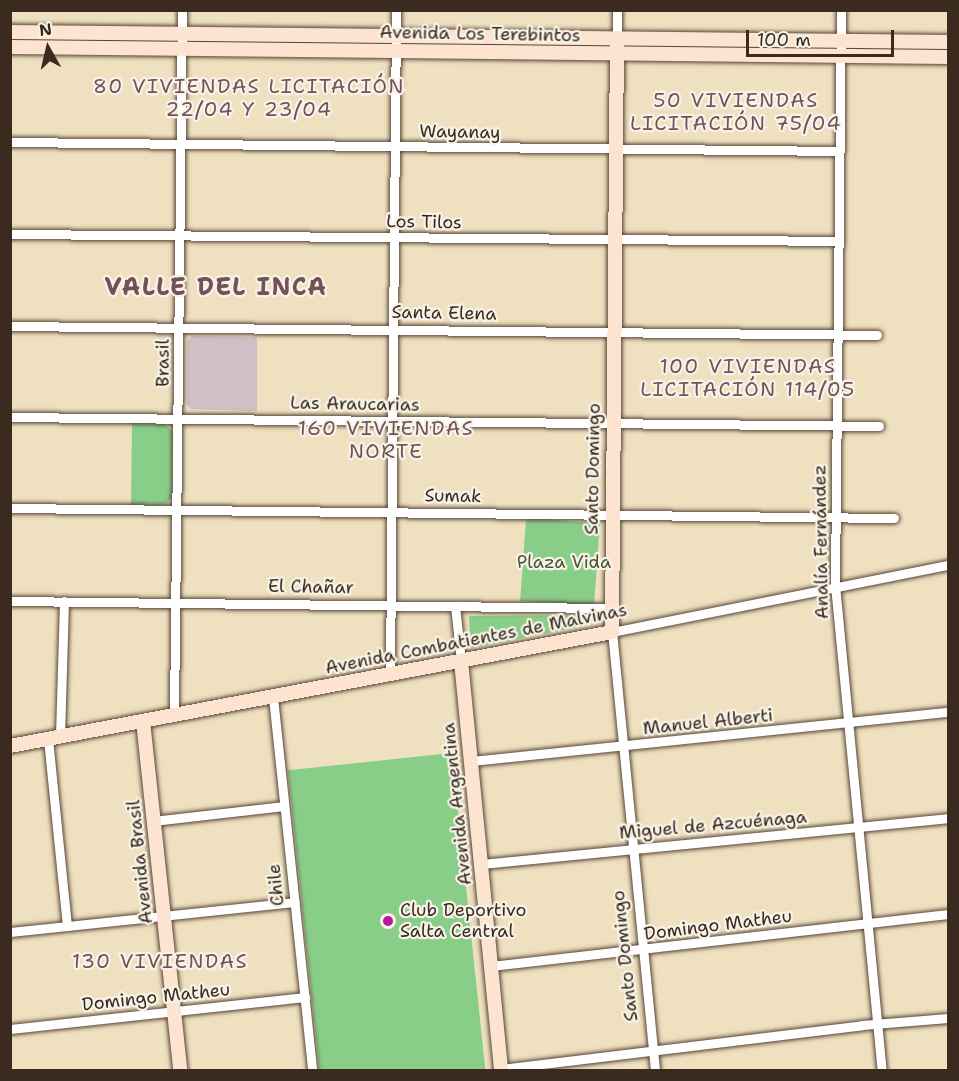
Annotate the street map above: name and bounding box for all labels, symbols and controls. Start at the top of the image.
north arrow [18,18,78,78]
text: N [38,18,53,41]
scale bar [749,18,898,56]
street label: Avenida Los Terebintos [379,21,581,47]
text: 100 m [757,28,811,52]
district label: 80 VIVIENDAS LICITACIÓN 22/04 Y 23/04 [93,74,405,121]
district label: 50 VIVIENDAS LICITACIÓN 75/04 [630,89,842,136]
street label: Wayanay [419,120,501,144]
street label: Los Tilos [386,211,462,233]
district label: VALLE DEL INCA [104,274,328,302]
street label: Santa Elena [391,301,497,325]
street label: Brasil [152,339,174,387]
district label: 100 VIVIENDAS LICITACIÓN 114/05 [640,355,856,402]
street label: Las Araucarias [290,392,420,416]
street label: Santo Domingo [581,403,605,535]
district label: 160 VIVIENDAS NORTE [298,417,474,464]
street label: Analía Fernández [809,465,833,619]
street label: Sumak [424,485,482,507]
park label: Plaza Vida [517,551,611,573]
street label: El Chañar [268,575,354,599]
street label: Avenida Combatientes de Malvinas [323,599,629,679]
street label: Manuel Alberti [642,704,774,740]
street label: Avenida Argentina [438,722,476,886]
street label: Avenida Brasil [123,799,157,925]
street label: Miguel de Azcuénaga [618,806,808,844]
street label: Chile [263,863,289,907]
street label: Santo Domingo [607,889,643,1023]
place label: Club Deportivo Salta Central [400,900,526,942]
street label: Domingo Matheu [643,905,793,945]
marker: Club Deportivo Salta Central [381,914,395,928]
district label: 130 VIVIENDAS [72,949,248,973]
street label: Domingo Matheu [81,978,231,1016]

